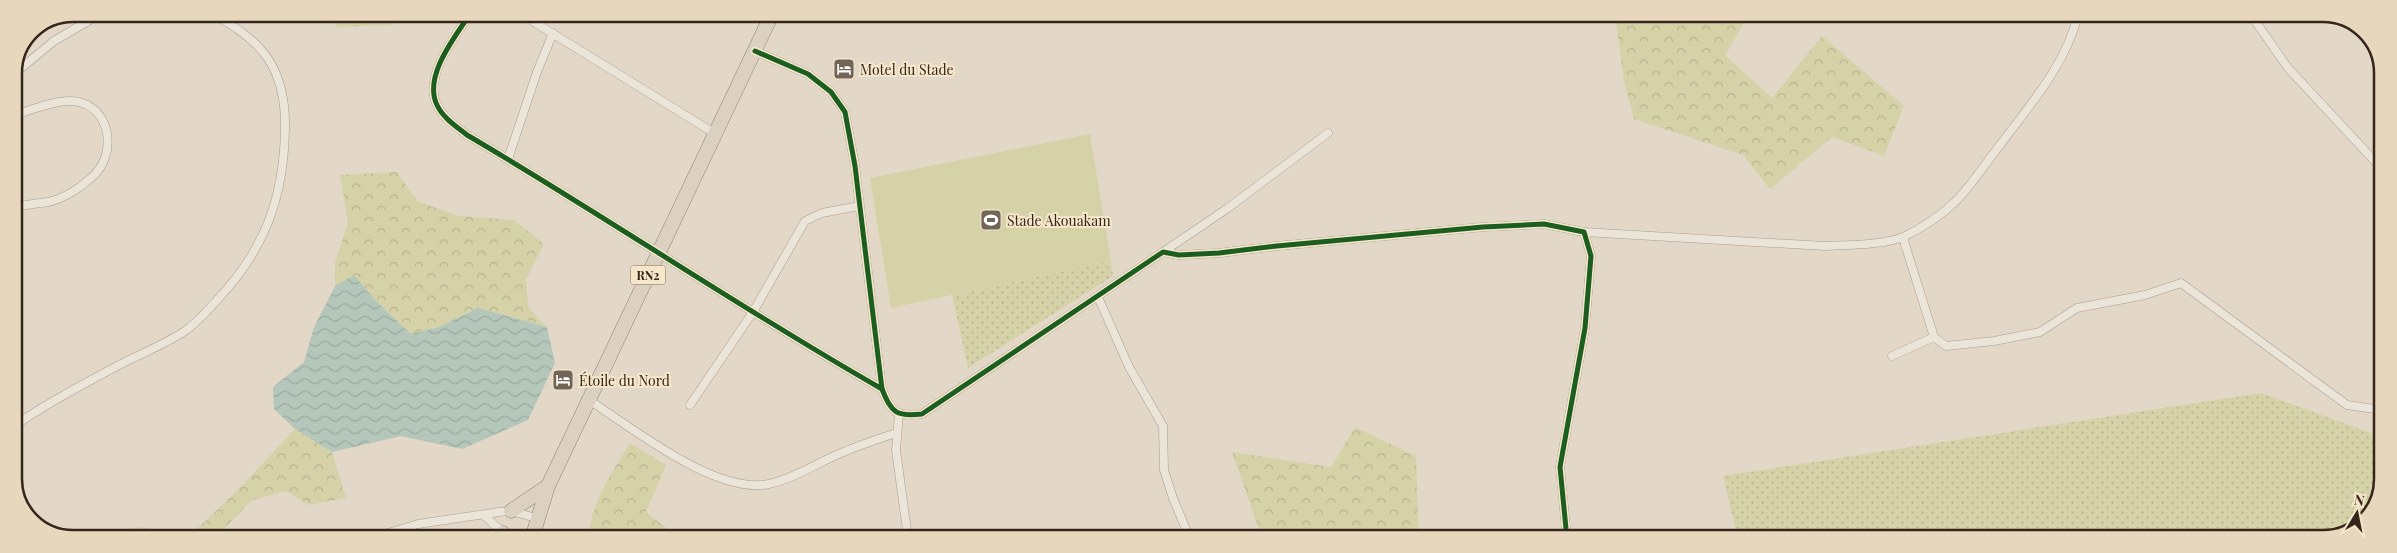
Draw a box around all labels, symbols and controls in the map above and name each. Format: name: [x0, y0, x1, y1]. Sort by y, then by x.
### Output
hotel icon: Motel du Stade: [832, 57, 856, 81]
place label: Motel du Stade: [860, 60, 954, 79]
sports icon: Stade Akouakam: [979, 208, 1003, 232]
place label: Stade Akouakam: [1007, 211, 1111, 230]
road number: RN2: [630, 266, 666, 284]
hotel icon: Étoile du Nord: [551, 368, 575, 392]
place label: Étoile du Nord: [579, 371, 670, 390]
north arrow: [2332, 488, 2382, 538]
text: N: [2353, 489, 2366, 510]

